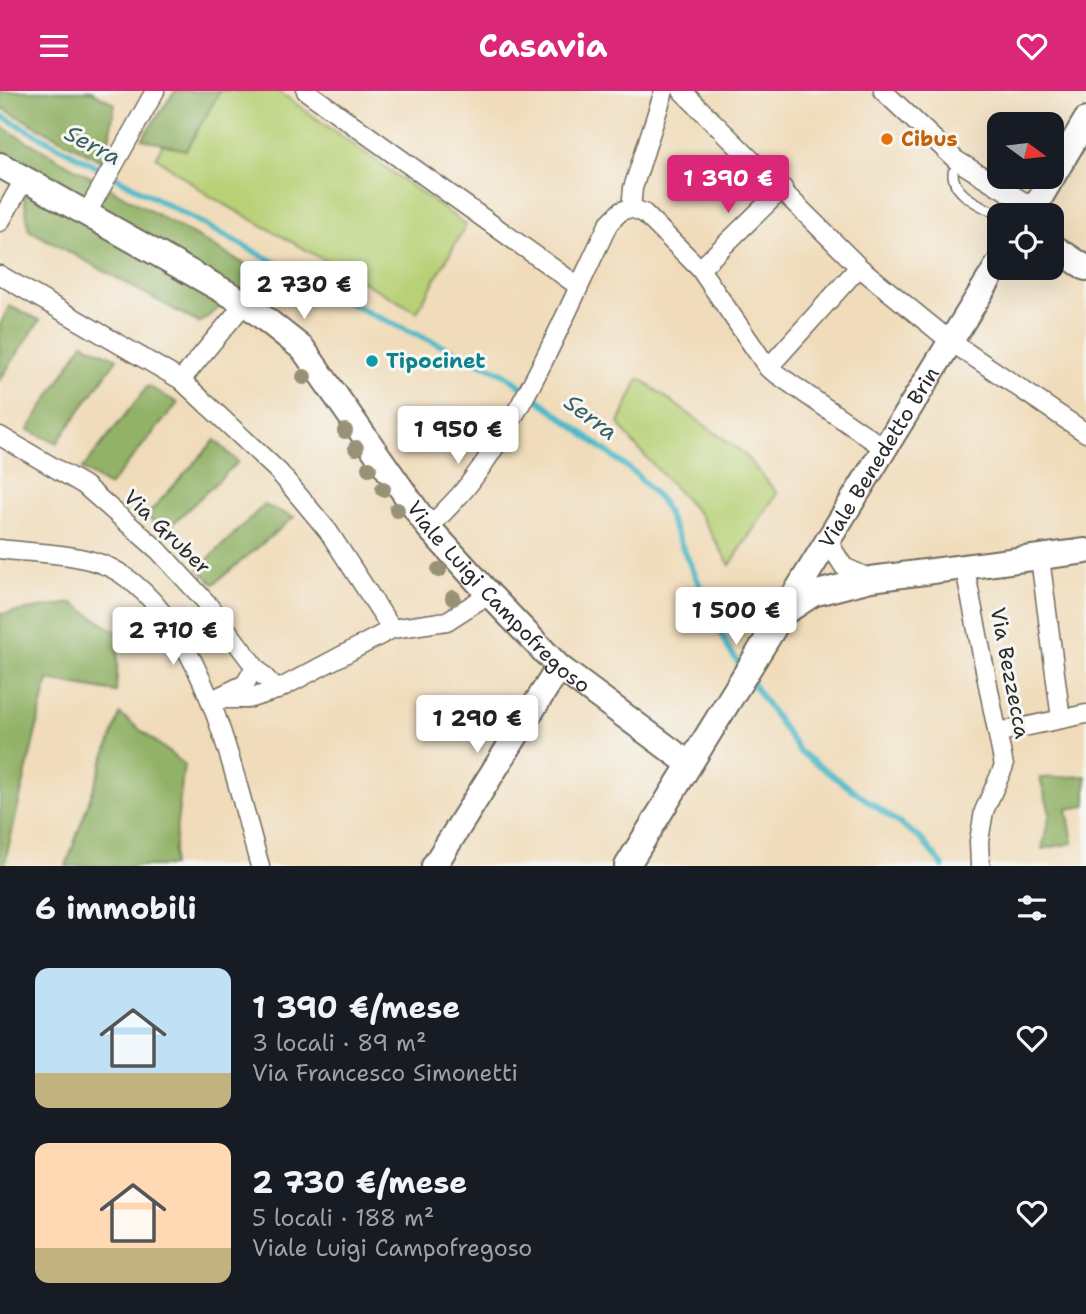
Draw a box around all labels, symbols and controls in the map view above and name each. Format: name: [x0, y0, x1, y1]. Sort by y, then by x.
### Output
text: Casavia: [478, 24, 608, 67]
icon: menu: [35, 27, 73, 65]
icon: heart: [1013, 27, 1051, 65]
north arrow: [987, 112, 1064, 189]
map controls: [987, 112, 1064, 280]
water label: Serra: [60, 118, 126, 172]
place label: Cibus: [901, 125, 958, 153]
marker: Cibus: [879, 131, 895, 147]
pin: 1 390 €: [663, 155, 793, 215]
text: 1 390 €: [683, 163, 773, 193]
button: locate: [987, 203, 1064, 280]
pin: 2 730 €: [239, 261, 369, 321]
text: 2 730 €: [256, 269, 352, 299]
place label: Tipocinet: [386, 347, 486, 375]
marker: Tipocinet: [364, 353, 380, 369]
street label: Viale Benedetto Brin: [812, 361, 946, 554]
water label: Serra: [558, 387, 624, 447]
pin: 1 950 €: [393, 407, 523, 466]
text: 1 950 €: [414, 414, 502, 444]
street label: Via Gruber: [117, 483, 217, 581]
street label: Viale Luigi Campofregoso: [400, 495, 596, 699]
pin: 1 500 €: [671, 587, 801, 647]
text: 1 500 €: [692, 595, 780, 625]
street label: Via Bezzecca: [984, 605, 1036, 741]
pin: 2 710 €: [108, 607, 238, 667]
text: 2 710 €: [128, 615, 218, 645]
pin: 1 290 €: [412, 695, 542, 755]
text: 1 290 €: [432, 703, 522, 733]
text: 6 immobili: [35, 888, 197, 929]
icon: filters: [1013, 889, 1051, 927]
text: 1 390 €/mese: [252, 987, 460, 1028]
icon: home: [91, 996, 175, 1080]
icon: heart: [1013, 1019, 1051, 1057]
text: 3 locali · 89 m²: [252, 1028, 427, 1058]
text: Via Francesco Simonetti: [252, 1058, 518, 1088]
text: 2 730 €/mese: [252, 1162, 467, 1203]
icon: home: [91, 1171, 175, 1255]
icon: heart: [1013, 1194, 1051, 1232]
text: 5 locali · 188 m²: [252, 1203, 434, 1233]
text: Viale Luigi Campofregoso: [252, 1233, 532, 1263]

